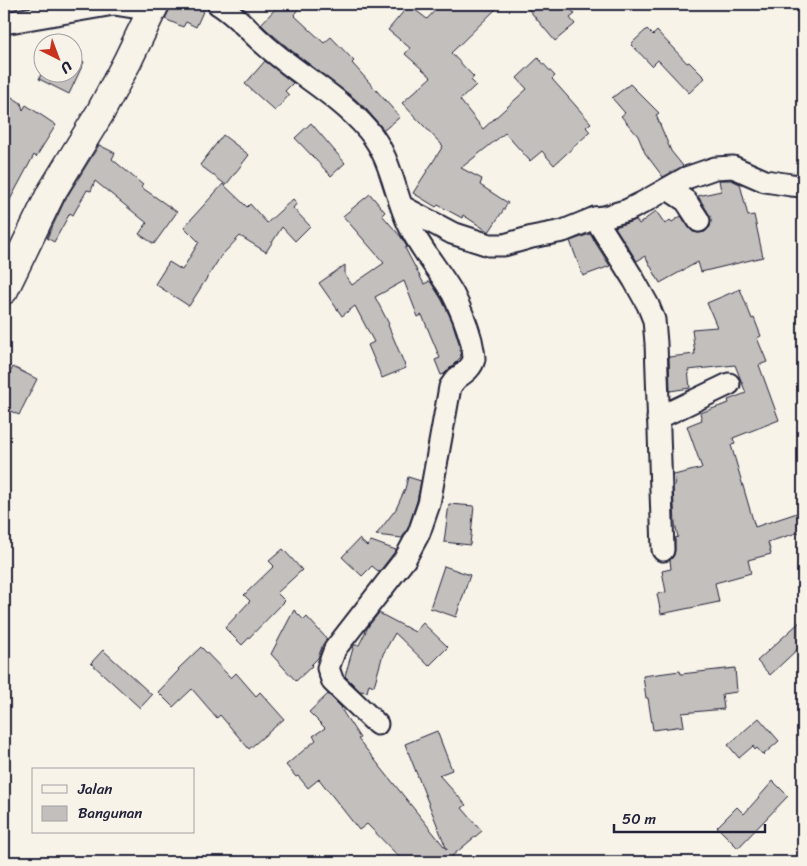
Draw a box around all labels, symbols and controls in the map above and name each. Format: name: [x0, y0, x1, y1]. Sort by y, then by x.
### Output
north arrow: [32, 32, 82, 82]
text: U: [54, 55, 78, 80]
legend: [32, 768, 195, 834]
text: Jalan: [77, 776, 112, 802]
text: Bangunan: [78, 800, 142, 826]
scale bar: [614, 801, 766, 833]
text: 50 m: [622, 806, 657, 832]

